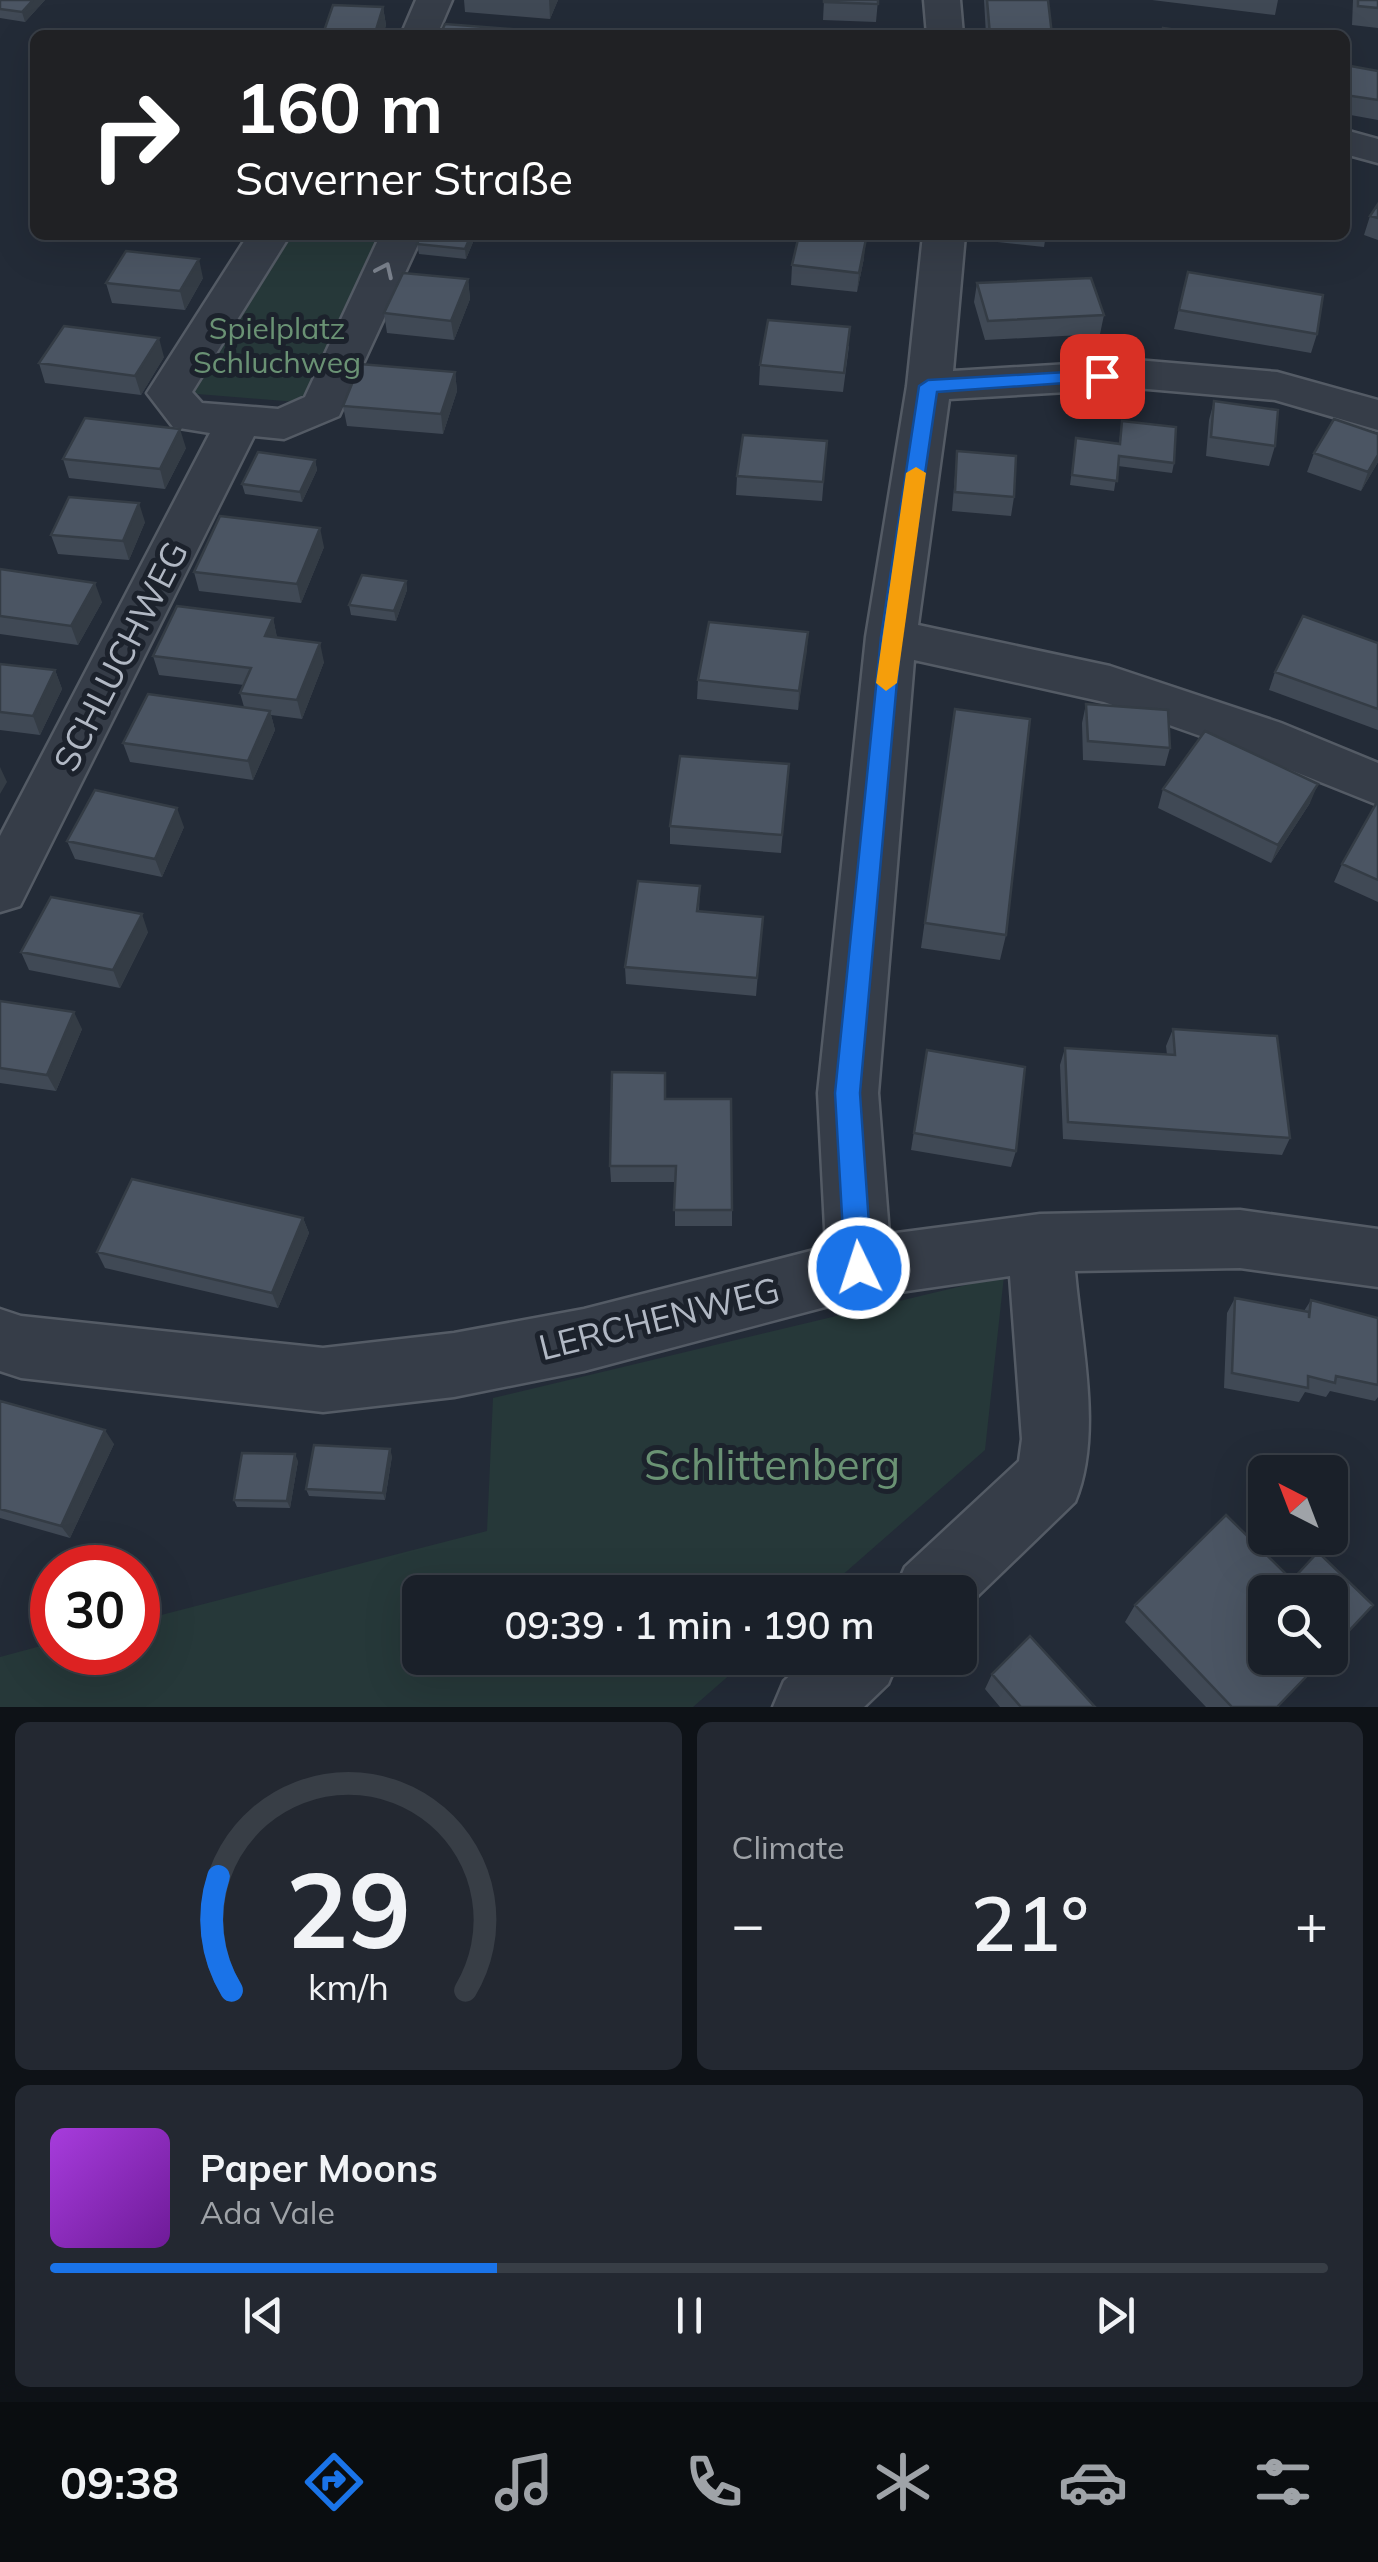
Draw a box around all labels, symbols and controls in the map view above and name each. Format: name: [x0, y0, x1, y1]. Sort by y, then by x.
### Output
text: 160 m: [235, 63, 443, 151]
icon: right: [70, 70, 200, 200]
text: Saverner Straße: [235, 150, 573, 206]
one-way arrow: [373, 262, 393, 280]
park label: Spielplatz Schluchweg: [193, 309, 361, 381]
pin: [1060, 334, 1145, 419]
icon: arrive: [1075, 349, 1130, 404]
street label: SCHLUCHWEG: [43, 534, 197, 778]
position arrow: [807, 1216, 911, 1320]
street label: LERCHENWEG: [534, 1267, 784, 1369]
park label: Schlittenberg: [644, 1438, 900, 1491]
north arrow: [1248, 1455, 1348, 1555]
map controls: [1248, 1455, 1348, 1675]
speed limit sign: 30: [30, 1545, 160, 1675]
button: search: [1248, 1575, 1348, 1675]
text: 09:39 · 1 min · 190 m: [504, 1601, 875, 1649]
text: Climate: [732, 1827, 844, 1867]
text: 29: [286, 1843, 411, 1974]
text: 21°: [971, 1876, 1089, 1970]
text: −: [732, 1889, 765, 1958]
text: +: [1295, 1889, 1328, 1958]
text: km/h: [308, 1964, 389, 2009]
text: Paper Moons: [200, 2144, 438, 2192]
text: Ada Vale: [200, 2192, 335, 2232]
icon: previous: [236, 2288, 291, 2343]
icon: pause: [662, 2288, 717, 2343]
icon: next: [1088, 2288, 1143, 2343]
icon: directions: [299, 2447, 369, 2517]
icon: music: [489, 2447, 559, 2517]
icon: phone: [679, 2447, 749, 2517]
icon: climate: [868, 2447, 938, 2517]
icon: car: [1058, 2447, 1128, 2517]
icon: filters: [1248, 2447, 1318, 2517]
text: 09:38: [60, 2454, 179, 2510]

